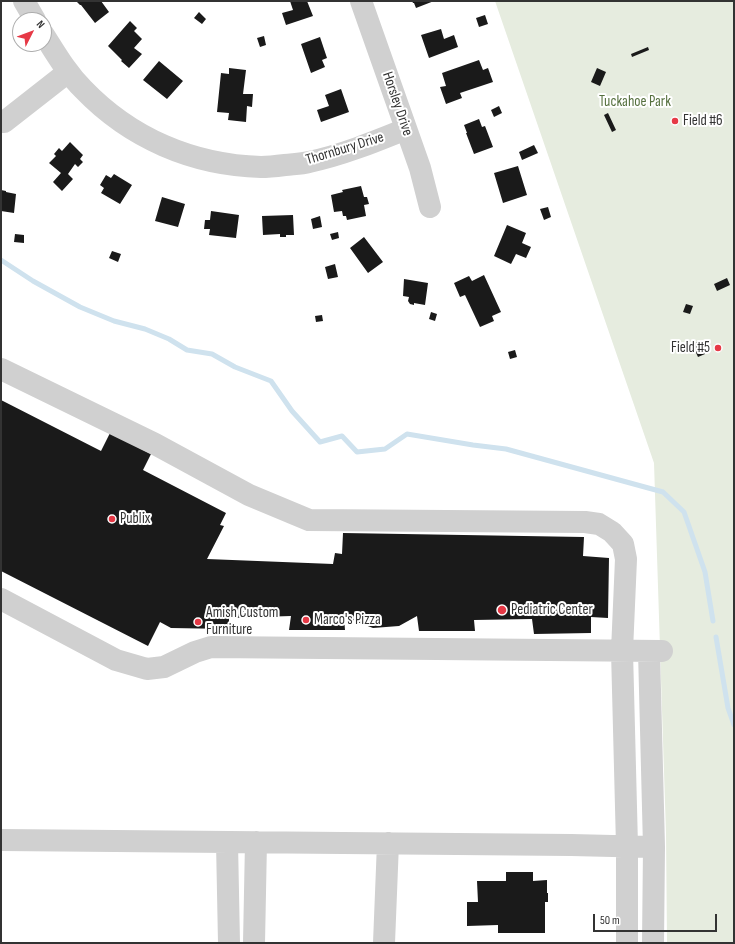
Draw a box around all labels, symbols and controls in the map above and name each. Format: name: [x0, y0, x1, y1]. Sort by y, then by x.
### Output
north arrow: [12, 12, 52, 52]
text: N: [34, 18, 47, 31]
street label: Horsley Drive: [378, 70, 416, 138]
park label: Tuckahoe Park: [599, 93, 671, 111]
place label: Field #6: [683, 112, 723, 130]
marker: Field #6: [670, 116, 680, 126]
street label: Thornbury Drive: [304, 129, 386, 169]
place label: Field #5: [671, 339, 710, 357]
marker: Field #5: [713, 343, 723, 353]
place label: Publix: [120, 510, 150, 528]
marker: Publix: [107, 514, 117, 524]
place label: Pediatric Center: [511, 601, 593, 619]
place label: Amish Custom Furniture: [206, 604, 278, 639]
marker: Pediatric Center: [496, 604, 508, 616]
place label: Marco's Pizza: [314, 611, 381, 629]
marker: Marco's Pizza: [301, 615, 311, 625]
marker: Amish Custom Furniture: [193, 617, 203, 627]
scale bar: [595, 906, 719, 932]
text: 50 m: [600, 913, 620, 928]

